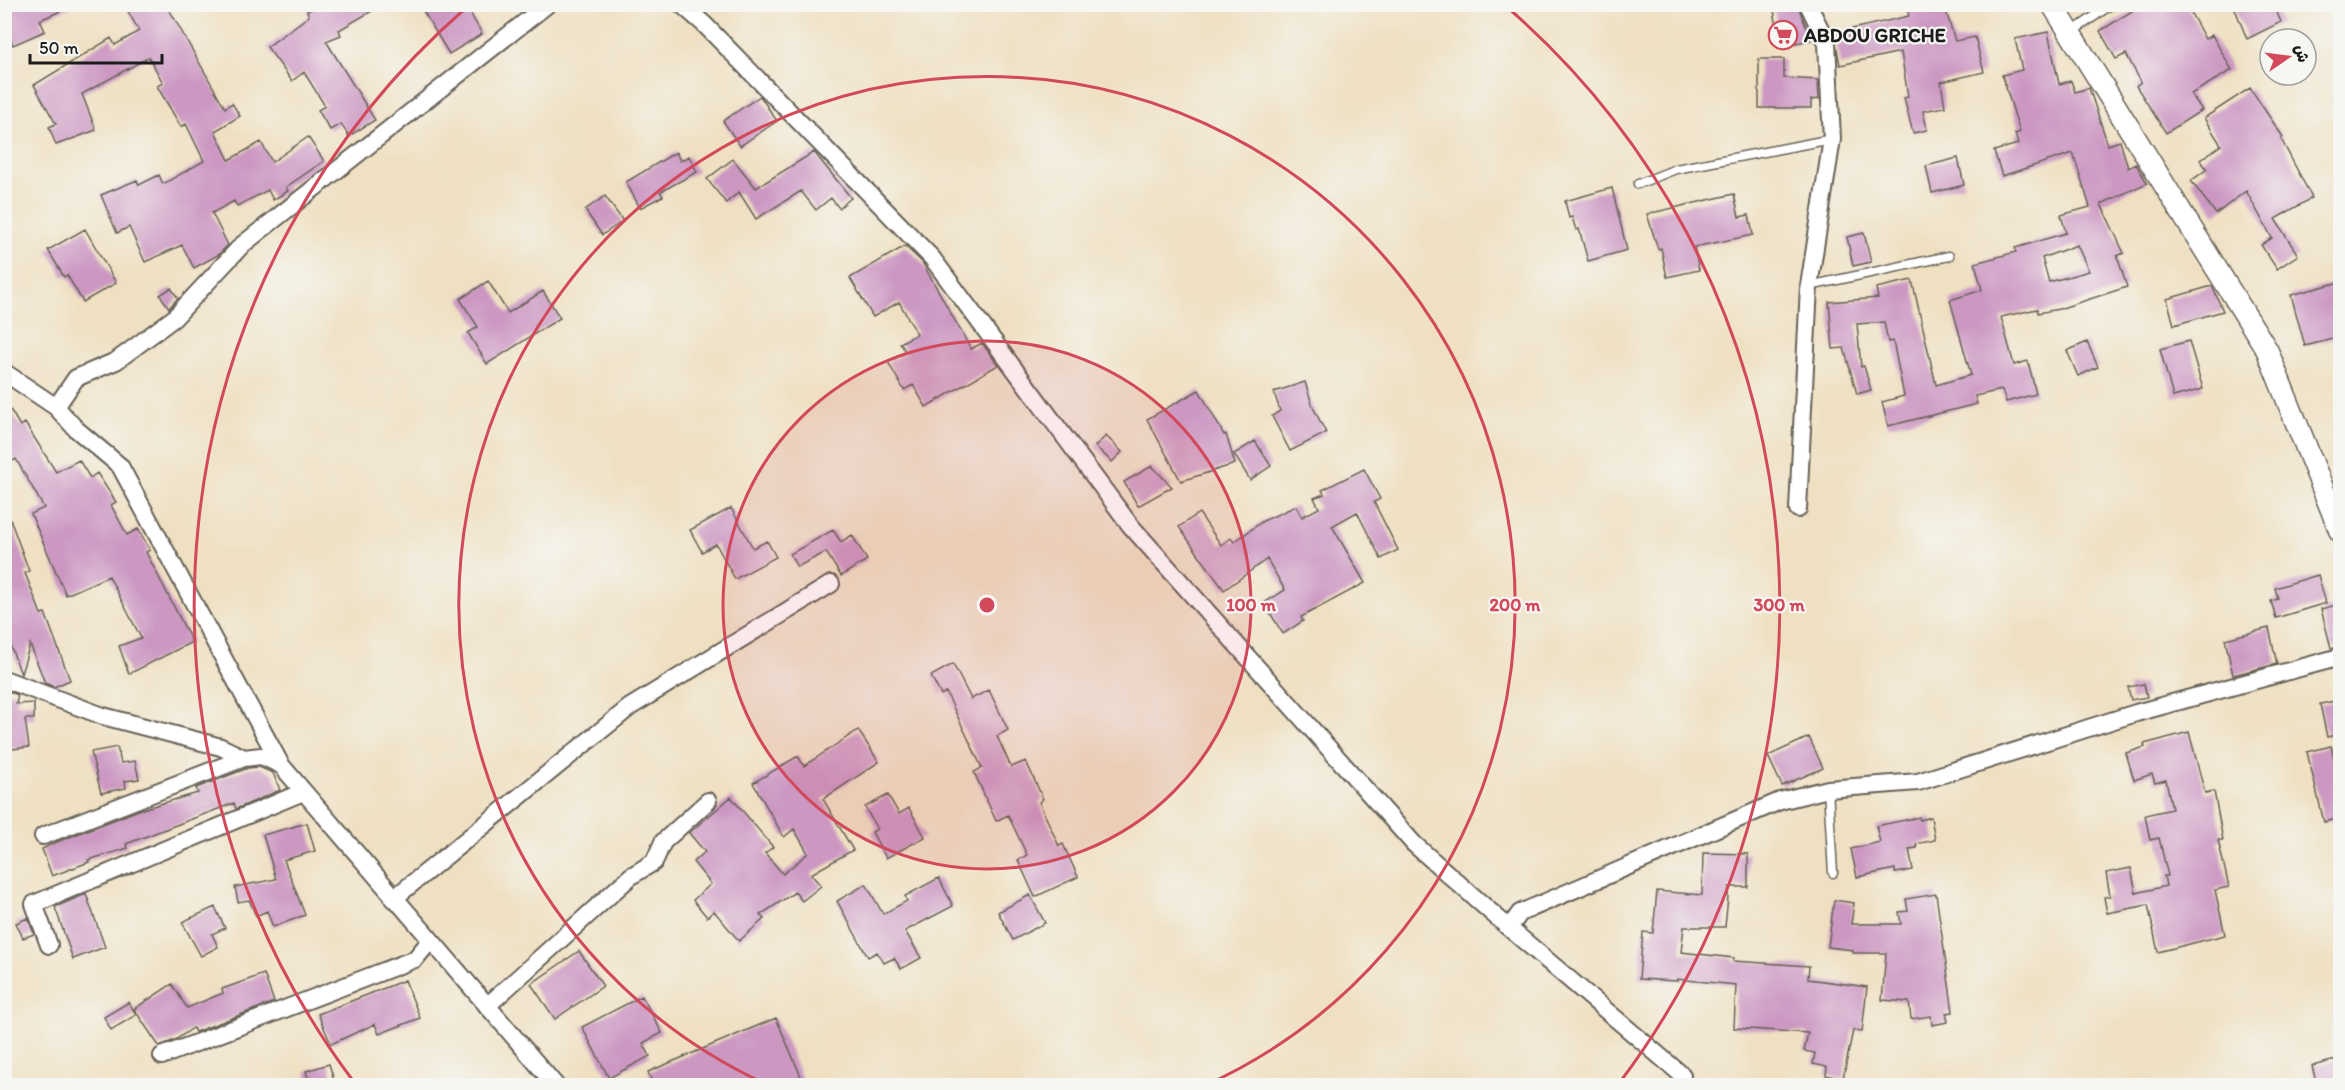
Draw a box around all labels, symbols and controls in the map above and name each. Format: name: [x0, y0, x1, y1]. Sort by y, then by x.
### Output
supermarket icon: ABDOU GRICHE: [1767, 19, 1799, 51]
place label: ABDOU GRICHE: [1803, 23, 1946, 47]
scale bar: [30, 27, 162, 65]
north arrow: [2258, 27, 2318, 87]
text: 50 m: [39, 37, 79, 59]
text: ش: [2291, 43, 2313, 64]
text: 100 m: [1226, 594, 1277, 616]
text: 200 m: [1490, 594, 1541, 616]
text: 300 m: [1753, 594, 1805, 616]
centre of rings: [977, 595, 997, 615]

